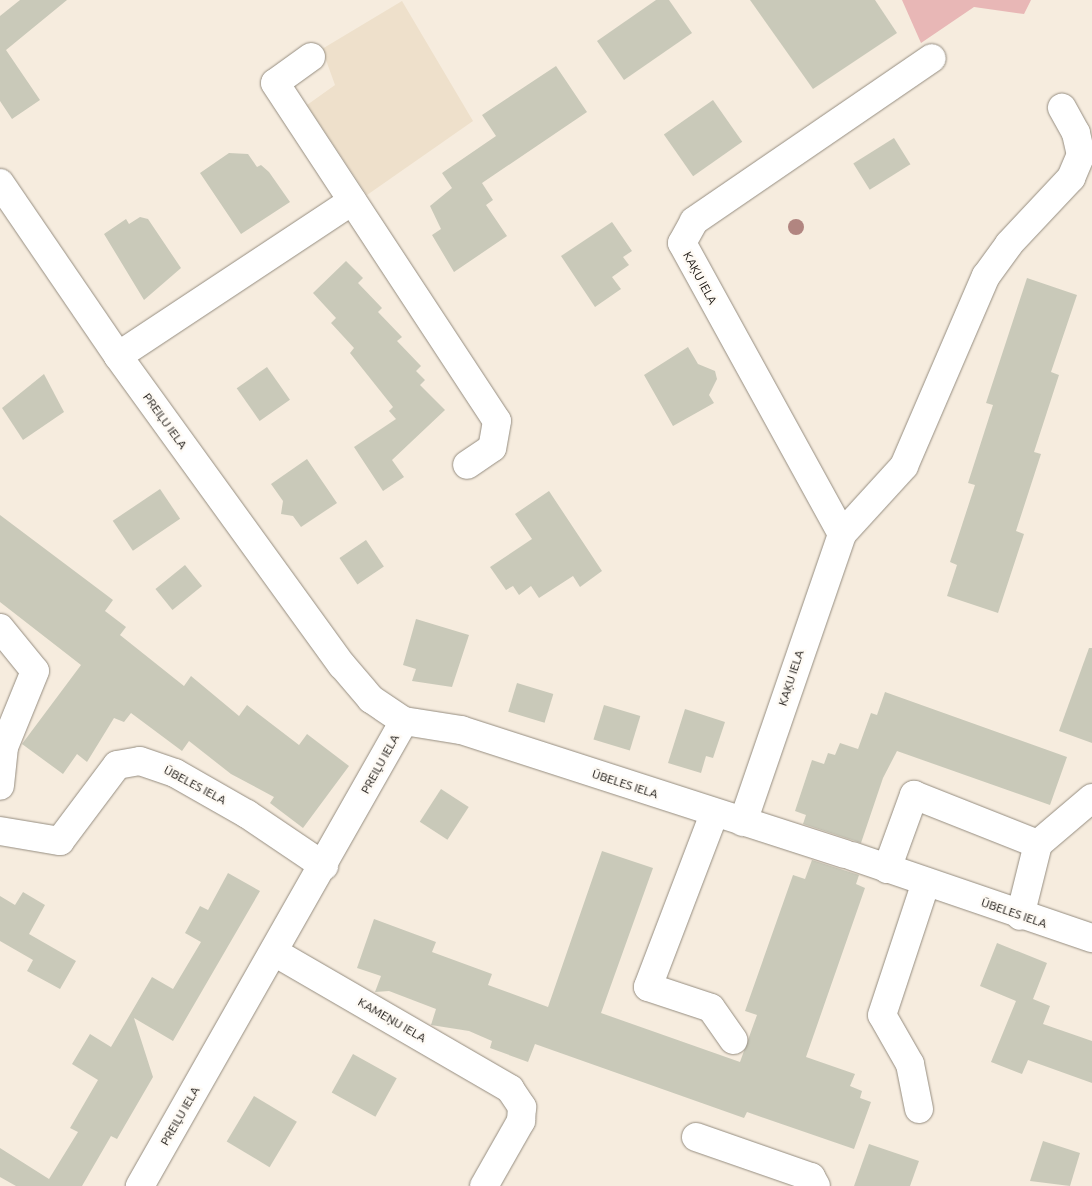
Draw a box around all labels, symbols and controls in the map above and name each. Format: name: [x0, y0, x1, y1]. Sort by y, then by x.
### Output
street label: KAĶU IELA: [680, 249, 720, 307]
street label: PREIĻU IELA: [140, 390, 190, 452]
street label: KAĶU IELA: [775, 648, 807, 708]
street label: PREIĻU IELA: [358, 732, 402, 796]
street label: ŪBELES IELA: [161, 763, 229, 807]
street label: ŪBELES IELA: [590, 767, 660, 801]
street label: ŪBELES IELA: [979, 895, 1049, 931]
street label: KAMEŅU IELA: [355, 995, 429, 1045]
street label: PREIĻU IELA: [157, 1084, 203, 1148]

